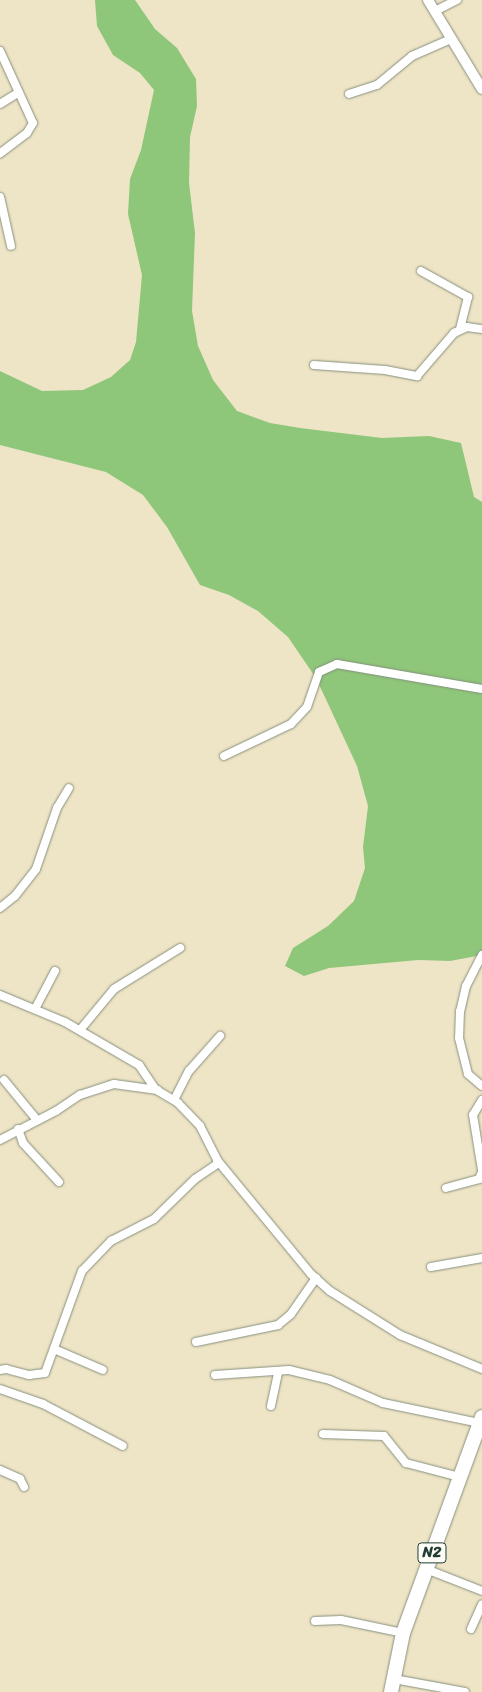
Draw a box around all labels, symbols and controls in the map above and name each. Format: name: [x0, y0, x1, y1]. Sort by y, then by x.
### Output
road number: N2: [417, 1540, 447, 1566]

